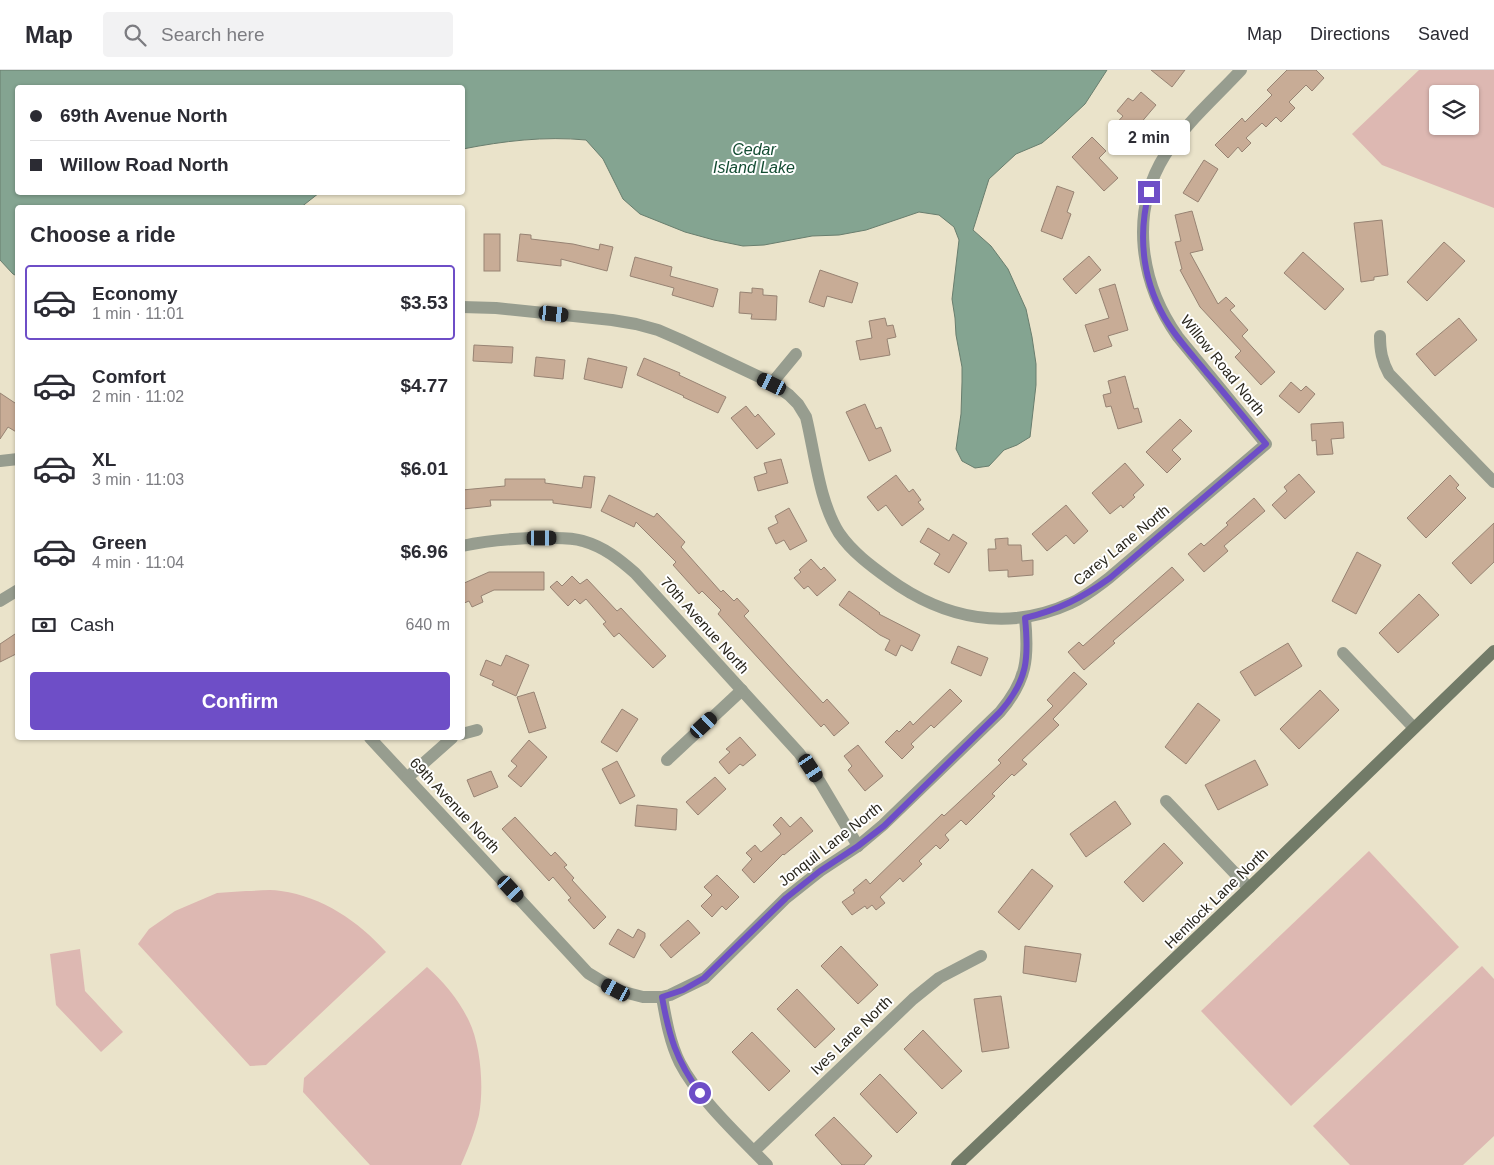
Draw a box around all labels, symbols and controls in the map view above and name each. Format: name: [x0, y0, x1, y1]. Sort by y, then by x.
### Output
search box: [103, 12, 453, 57]
text: Map: [25, 21, 73, 48]
icon: search: [121, 21, 149, 49]
text: Search here: [161, 24, 265, 45]
text: Map: [1247, 24, 1282, 44]
text: Directions: [1310, 24, 1390, 44]
text: Saved: [1418, 24, 1469, 44]
map controls: [1429, 85, 1479, 135]
button: layers: [1429, 85, 1479, 135]
text: 69th Avenue North: [60, 105, 228, 126]
callout: 2 min: [1108, 119, 1190, 154]
text: 2 min: [1128, 129, 1170, 146]
water label: Cedar Island Lake: [713, 141, 795, 176]
text: Willow Road North: [60, 154, 229, 175]
route end: [1138, 181, 1160, 203]
text: Choose a ride: [30, 222, 175, 247]
icon: car: [32, 280, 77, 325]
text: Economy: [92, 283, 178, 304]
text: $3.53: [400, 292, 448, 313]
text: 1 min · 11:01: [92, 305, 184, 322]
car: [538, 305, 569, 323]
street label: Willow Road North: [1177, 311, 1269, 419]
icon: car: [32, 363, 77, 408]
text: Comfort: [92, 366, 166, 387]
car: [755, 371, 788, 397]
text: $4.77: [400, 375, 448, 396]
text: 2 min · 11:02: [92, 388, 184, 405]
icon: car: [32, 446, 77, 491]
text: XL: [92, 449, 116, 470]
text: $6.01: [400, 458, 448, 479]
text: 3 min · 11:03: [92, 471, 184, 488]
street label: Carey Lane North: [1070, 501, 1172, 589]
icon: car: [32, 529, 77, 574]
car: [527, 531, 557, 546]
text: Green: [92, 532, 147, 553]
text: $6.96: [400, 541, 448, 562]
text: 4 min · 11:04: [92, 554, 184, 571]
street label: 70th Avenue North: [657, 573, 753, 677]
icon: cash: [30, 611, 58, 639]
text: Cash: [70, 614, 114, 635]
text: 640 m: [406, 616, 450, 633]
button: Confirm: [30, 672, 450, 730]
car: [687, 709, 720, 741]
car: [796, 751, 825, 785]
street label: 69th Avenue North: [407, 754, 503, 856]
street label: Jonquil Lane North: [775, 799, 885, 889]
street label: Hemlock Lane North: [1161, 844, 1271, 952]
car: [495, 873, 526, 905]
car: [599, 976, 632, 1004]
street label: Ives Lane North: [807, 992, 895, 1078]
route start: [689, 1082, 711, 1104]

